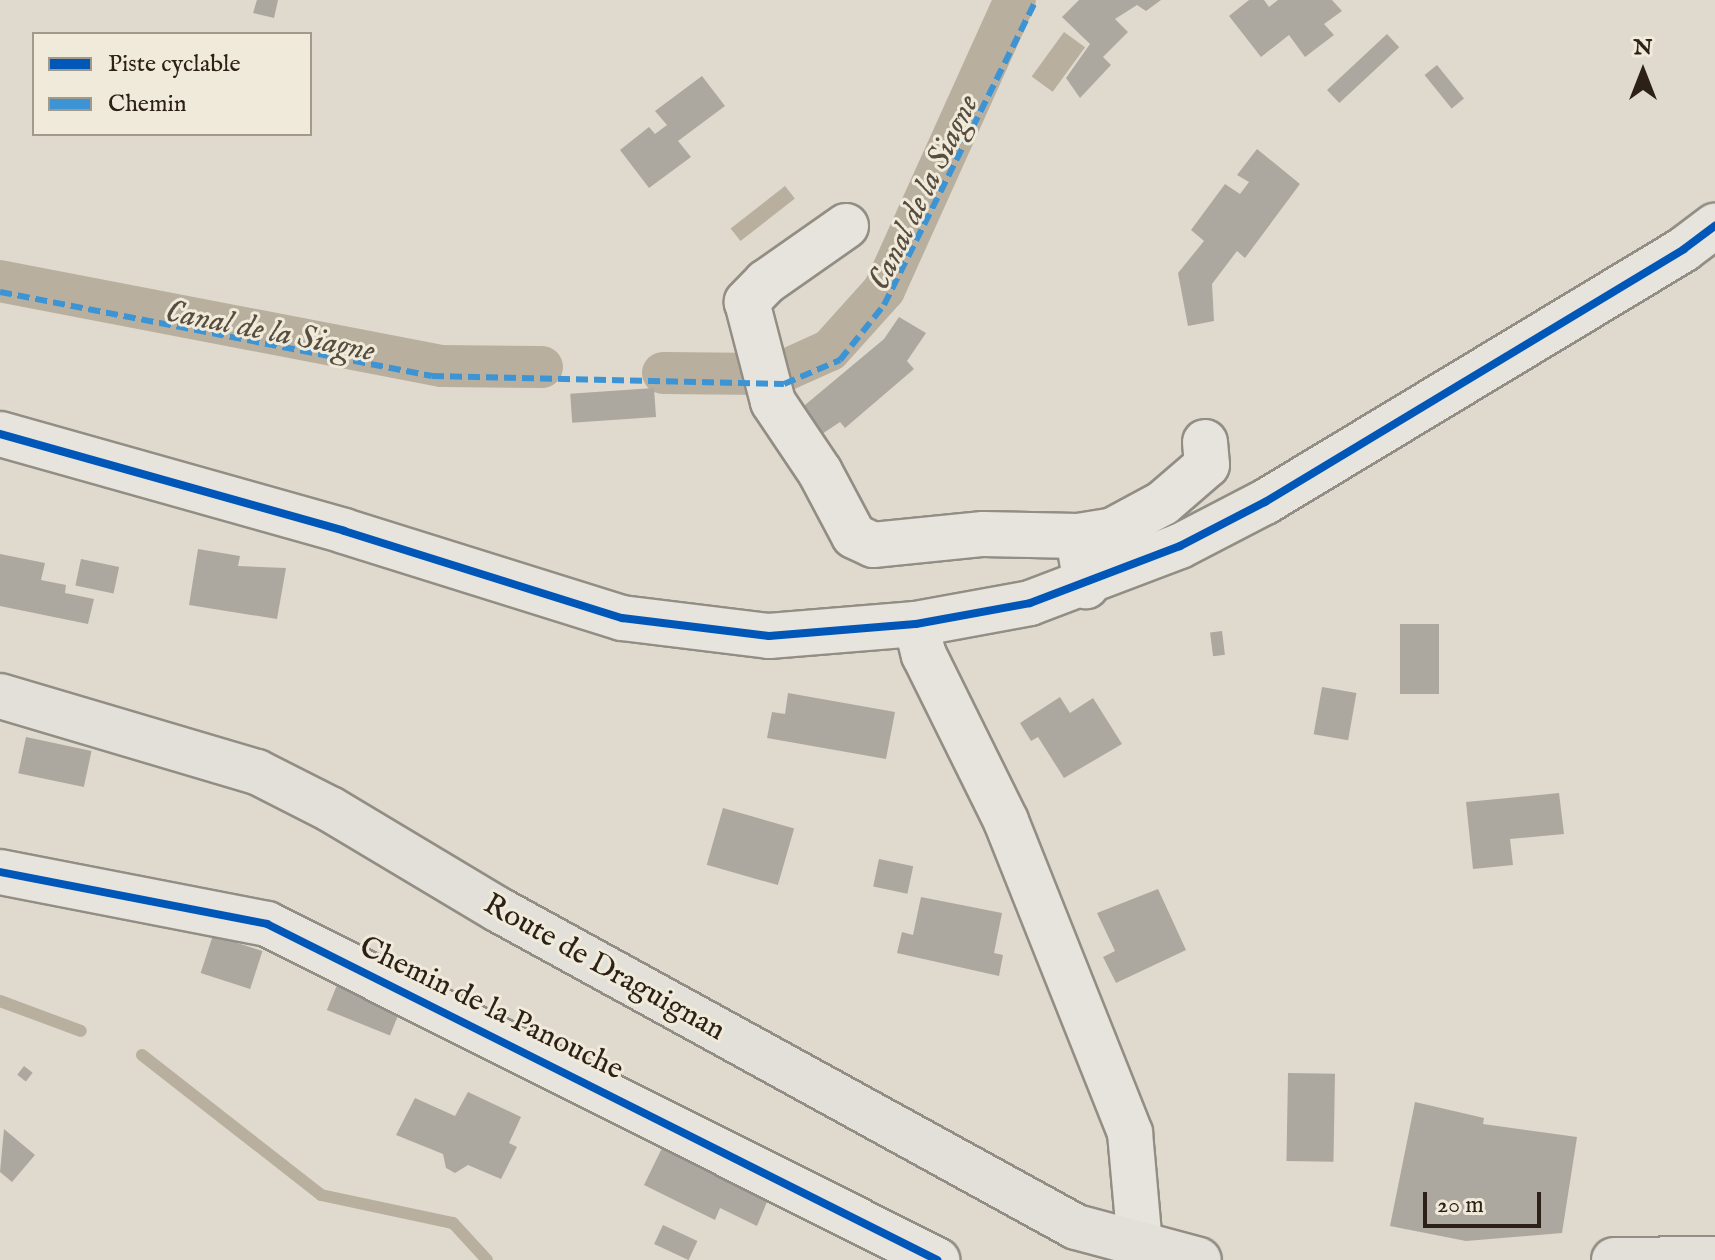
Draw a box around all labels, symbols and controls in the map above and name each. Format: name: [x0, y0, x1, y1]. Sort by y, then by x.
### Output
legend: [32, 32, 312, 136]
north arrow: [1603, 32, 1683, 112]
text: N: [1633, 34, 1653, 62]
text: Piste cyclable: [108, 49, 240, 80]
text: Chemin: [108, 89, 187, 120]
water label: Canal de la Siagne: [861, 89, 989, 297]
water label: Canal de la Siagne: [162, 294, 378, 372]
street label: Route de Draguignan: [477, 887, 731, 1049]
street label: Chemin de la Panouche: [353, 929, 629, 1089]
scale bar: [1427, 1176, 1545, 1226]
text: 20 m: [1437, 1190, 1484, 1221]

